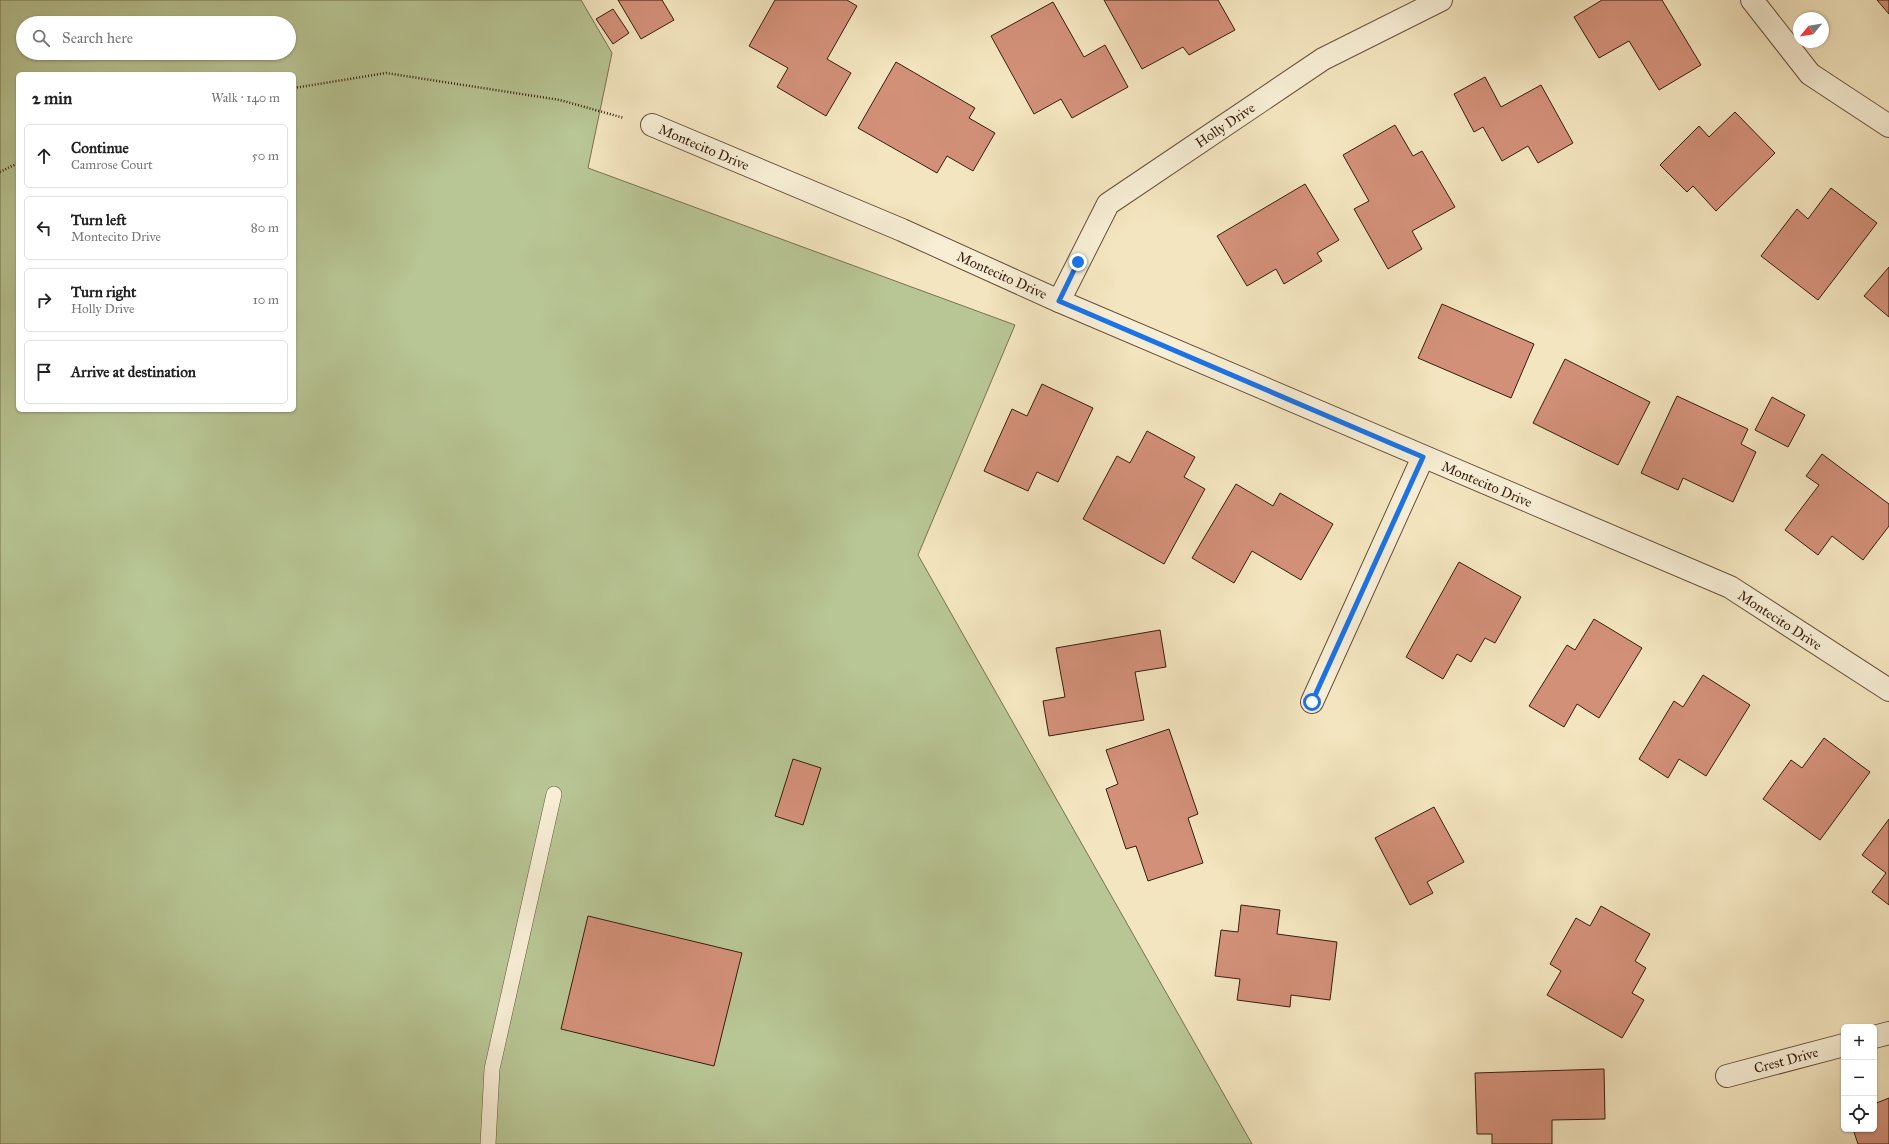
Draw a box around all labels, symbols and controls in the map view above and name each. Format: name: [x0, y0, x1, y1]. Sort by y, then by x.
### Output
north arrow: [1793, 12, 1829, 48]
search box: [16, 16, 296, 60]
icon: search: [30, 27, 52, 49]
text: Search here: [62, 29, 133, 47]
text: 2 min: [32, 88, 72, 109]
text: Walk · 140 m: [211, 90, 280, 106]
street label: Holly Drive: [1192, 99, 1258, 152]
street label: Montecito Drive: [656, 121, 752, 174]
text: Continue: [71, 139, 129, 157]
icon: ahead: [33, 145, 55, 167]
text: 50 m: [252, 148, 279, 164]
text: Camrose Court: [71, 157, 153, 173]
text: Turn left: [71, 211, 127, 229]
icon: left: [33, 217, 55, 239]
text: 80 m: [251, 220, 279, 236]
text: Montecito Drive: [71, 229, 161, 245]
street label: Montecito Drive: [954, 248, 1050, 303]
route end: [1069, 253, 1087, 271]
text: Turn right: [71, 283, 136, 301]
icon: right: [33, 289, 55, 311]
text: 10 m: [253, 292, 279, 308]
text: Holly Drive: [71, 301, 134, 317]
icon: arrive: [33, 361, 55, 383]
text: Arrive at destination: [71, 363, 196, 381]
street label: Montecito Drive: [1439, 458, 1535, 511]
street label: Montecito Drive: [1734, 587, 1825, 654]
route start: [1303, 693, 1321, 711]
map controls: [1841, 1024, 1877, 1132]
button: +: [1841, 1024, 1877, 1060]
street label: Crest Drive: [1752, 1044, 1820, 1077]
button: −: [1841, 1060, 1877, 1096]
button: locate: [1841, 1096, 1877, 1132]

